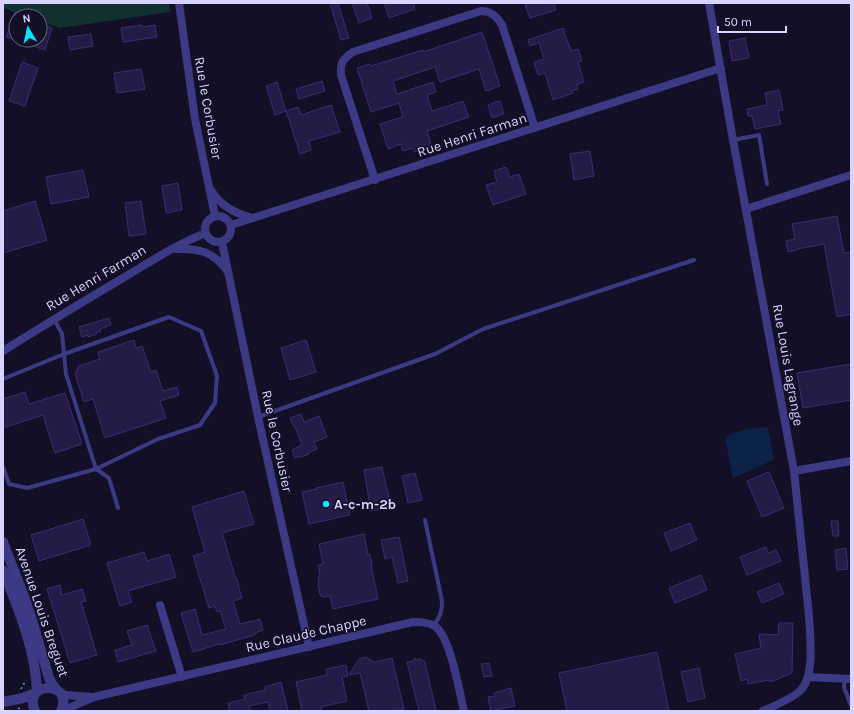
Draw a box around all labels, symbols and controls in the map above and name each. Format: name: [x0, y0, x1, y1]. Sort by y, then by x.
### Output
north arrow: [8, 8, 48, 48]
scale bar: [718, 8, 786, 34]
text: N: [22, 12, 31, 26]
text: 50 m: [724, 15, 752, 29]
street label: Rue le Corbusier: [191, 55, 226, 162]
street label: Rue Henri Farman: [415, 109, 529, 161]
street label: Rue Henri Farman: [43, 241, 149, 315]
street label: Rue Louis Lagrange: [769, 303, 807, 427]
street label: Rue le Corbusier: [258, 388, 296, 494]
place label: A-c-m-2b: [334, 496, 396, 513]
marker: A-c-m-2b: [321, 499, 331, 509]
street label: Avenue Louis Breguet: [12, 545, 72, 679]
street label: Rue Claude Chappe: [244, 612, 368, 656]

